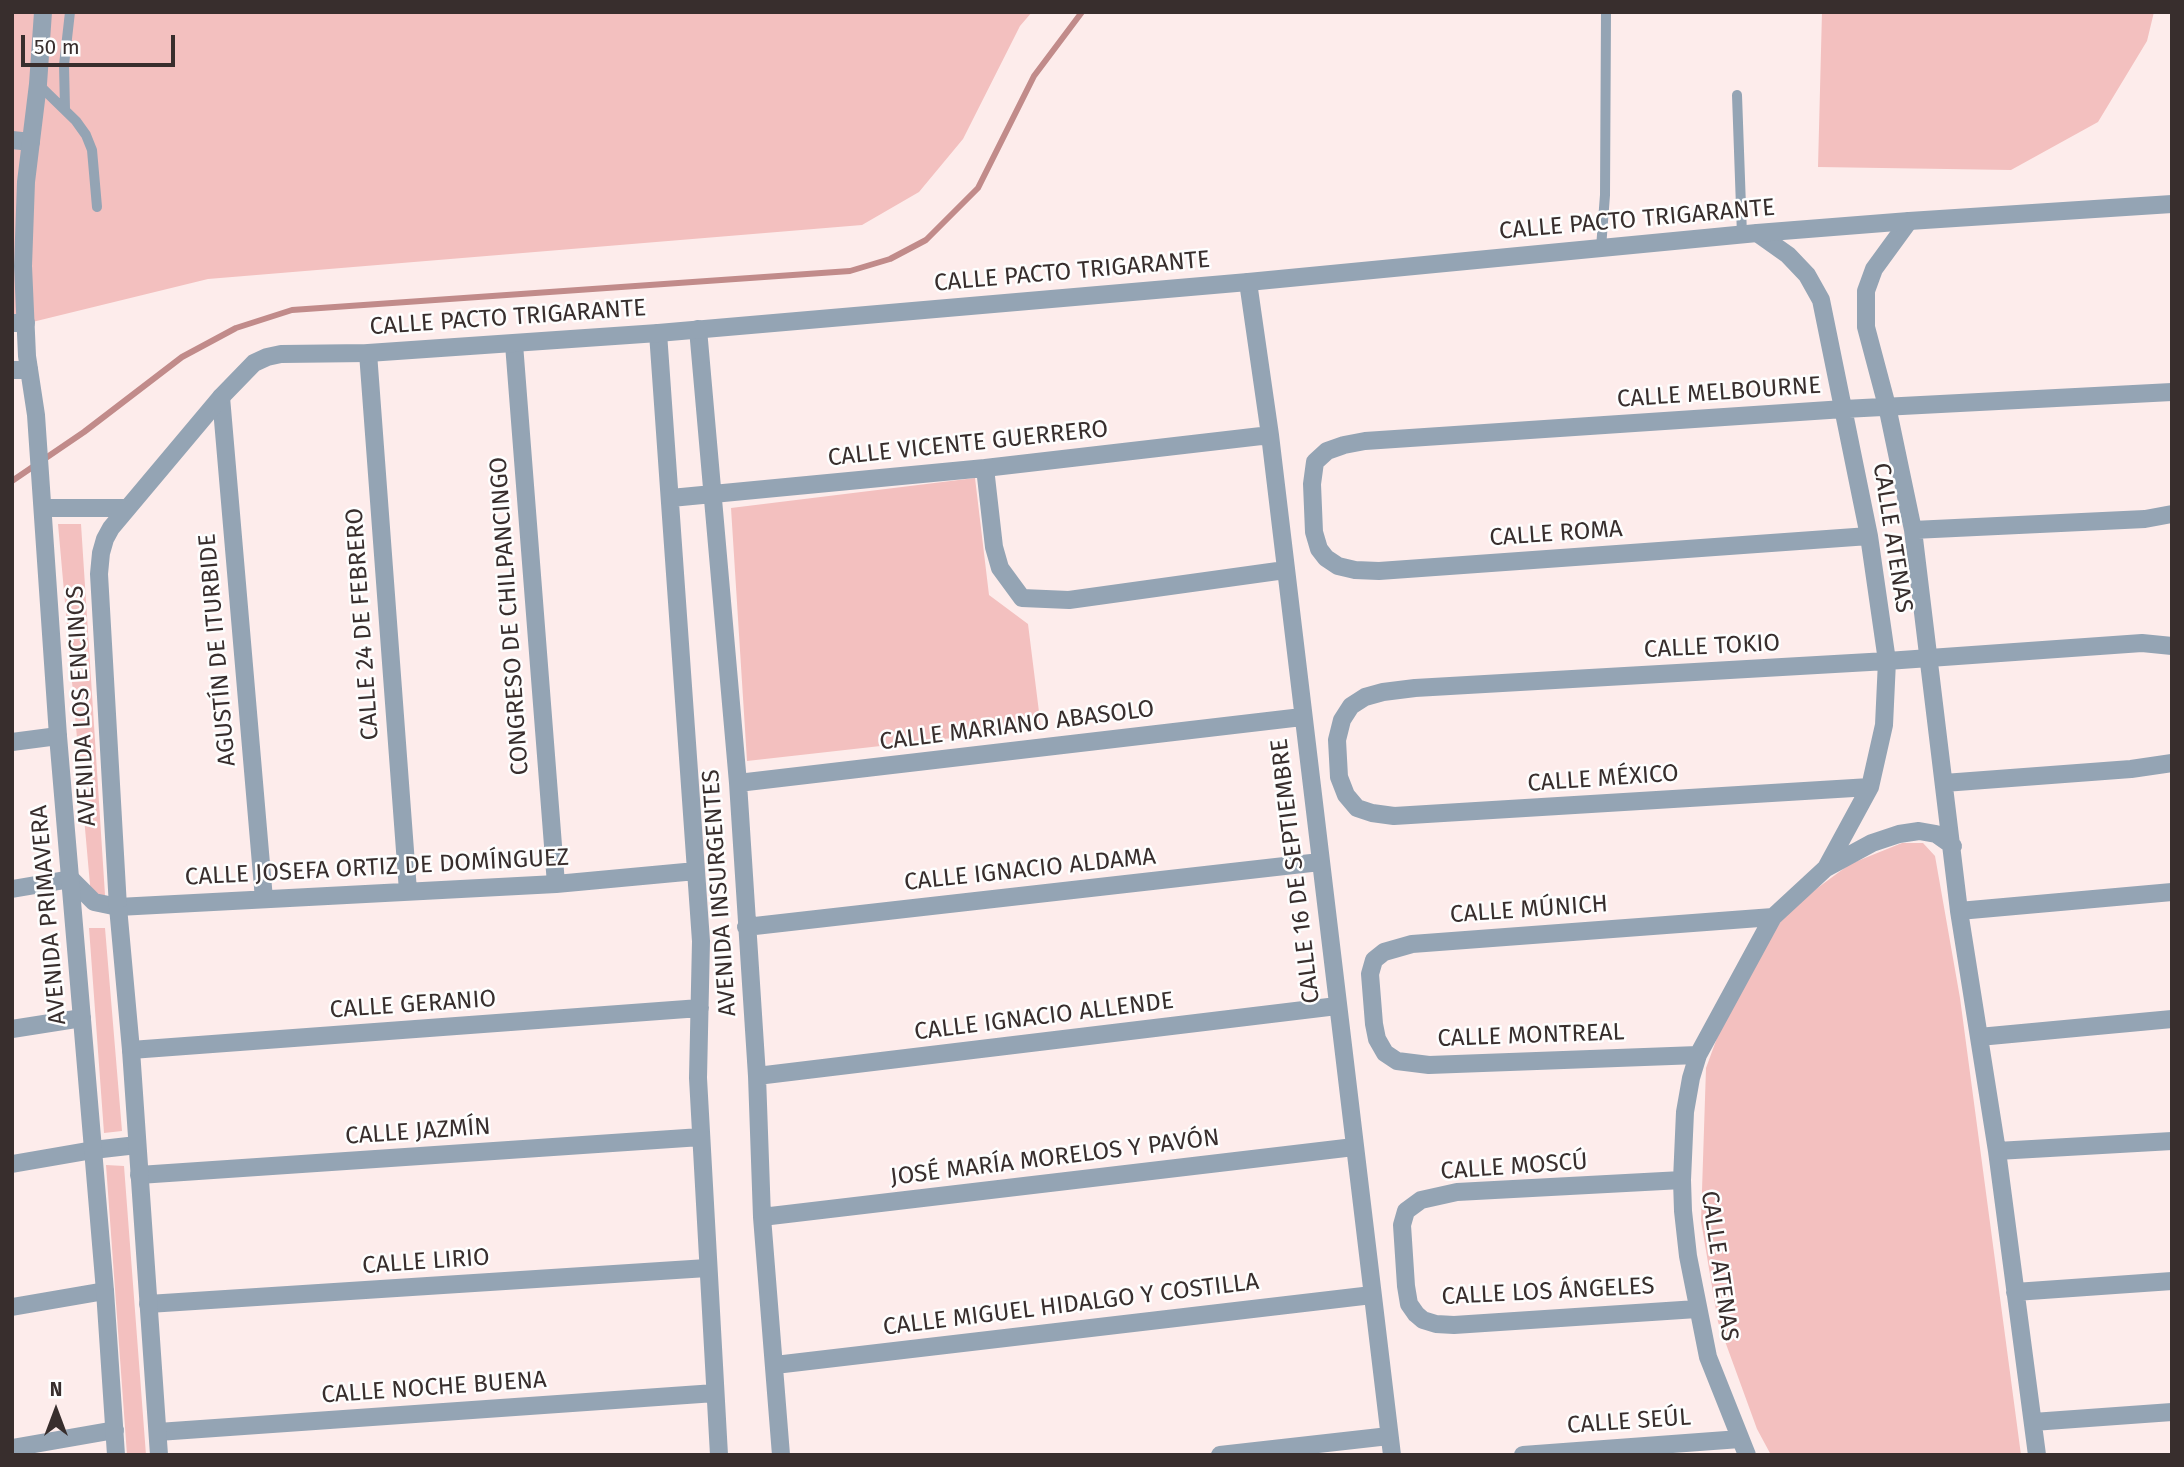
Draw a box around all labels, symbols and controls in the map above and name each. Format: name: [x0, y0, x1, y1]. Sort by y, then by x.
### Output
scale bar: [24, 21, 178, 65]
text: 50 m: [34, 34, 80, 60]
street label: CALLE PACTO TRIGARANTE: [1498, 194, 1776, 246]
street label: CALLE PACTO TRIGARANTE: [933, 246, 1211, 298]
street label: CALLE PACTO TRIGARANTE: [369, 294, 647, 342]
street label: CALLE MELBOURNE: [1616, 371, 1822, 415]
street label: CALLE VICENTE GUERRERO: [826, 415, 1110, 473]
street label: CONGRESO DE CHILPANCINGO: [485, 456, 535, 776]
street label: CALLE ATENAS: [1866, 461, 1918, 615]
street label: CALLE 24 DE FEBRERO: [341, 507, 385, 741]
street label: CALLE ROMA: [1488, 515, 1624, 553]
street label: AGUSTÍN DE ITURBIDE: [193, 532, 243, 768]
street label: AVENIDA LOS ENCINOS: [61, 585, 103, 827]
street label: CALLE TOKIO: [1643, 629, 1781, 665]
street label: CALLE MARIANO ABASOLO: [878, 695, 1156, 757]
street label: CALLE 16 DE SEPTIEMBRE: [1265, 737, 1327, 1005]
street label: CALLE MÉXICO: [1526, 759, 1680, 799]
street label: AVENIDA INSURGENTES: [697, 768, 743, 1018]
street label: AVENIDA PRIMAVERA: [25, 804, 73, 1026]
street label: CALLE IGNACIO ALDAMA: [903, 842, 1157, 898]
street label: CALLE JOSEFA ORTIZ DE DOMÍNGUEZ: [184, 844, 570, 892]
street label: CALLE MÚNICH: [1449, 890, 1609, 930]
street label: CALLE GERANIO: [329, 985, 497, 1025]
street label: CALLE IGNACIO ALLENDE: [913, 987, 1175, 1047]
street label: CALLE MONTREAL: [1437, 1018, 1625, 1054]
street label: CALLE JAZMÍN: [344, 1113, 492, 1151]
street label: JOSÉ MARÍA MORELOS Y PAVÓN: [889, 1124, 1221, 1192]
street label: CALLE MOSCÚ: [1439, 1147, 1589, 1187]
street label: CALLE ATENAS: [1694, 1189, 1744, 1343]
street label: CALLE LIRIO: [361, 1243, 491, 1281]
street label: CALLE MIGUEL HIDALGO Y COSTILLA: [881, 1268, 1261, 1342]
street label: CALLE LOS ÁNGELES: [1441, 1272, 1655, 1312]
street label: CALLE NOCHE BUENA: [320, 1366, 548, 1410]
north arrow: [21, 1376, 91, 1446]
text: N: [50, 1378, 62, 1401]
street label: CALLE SEÚL: [1566, 1403, 1692, 1441]

